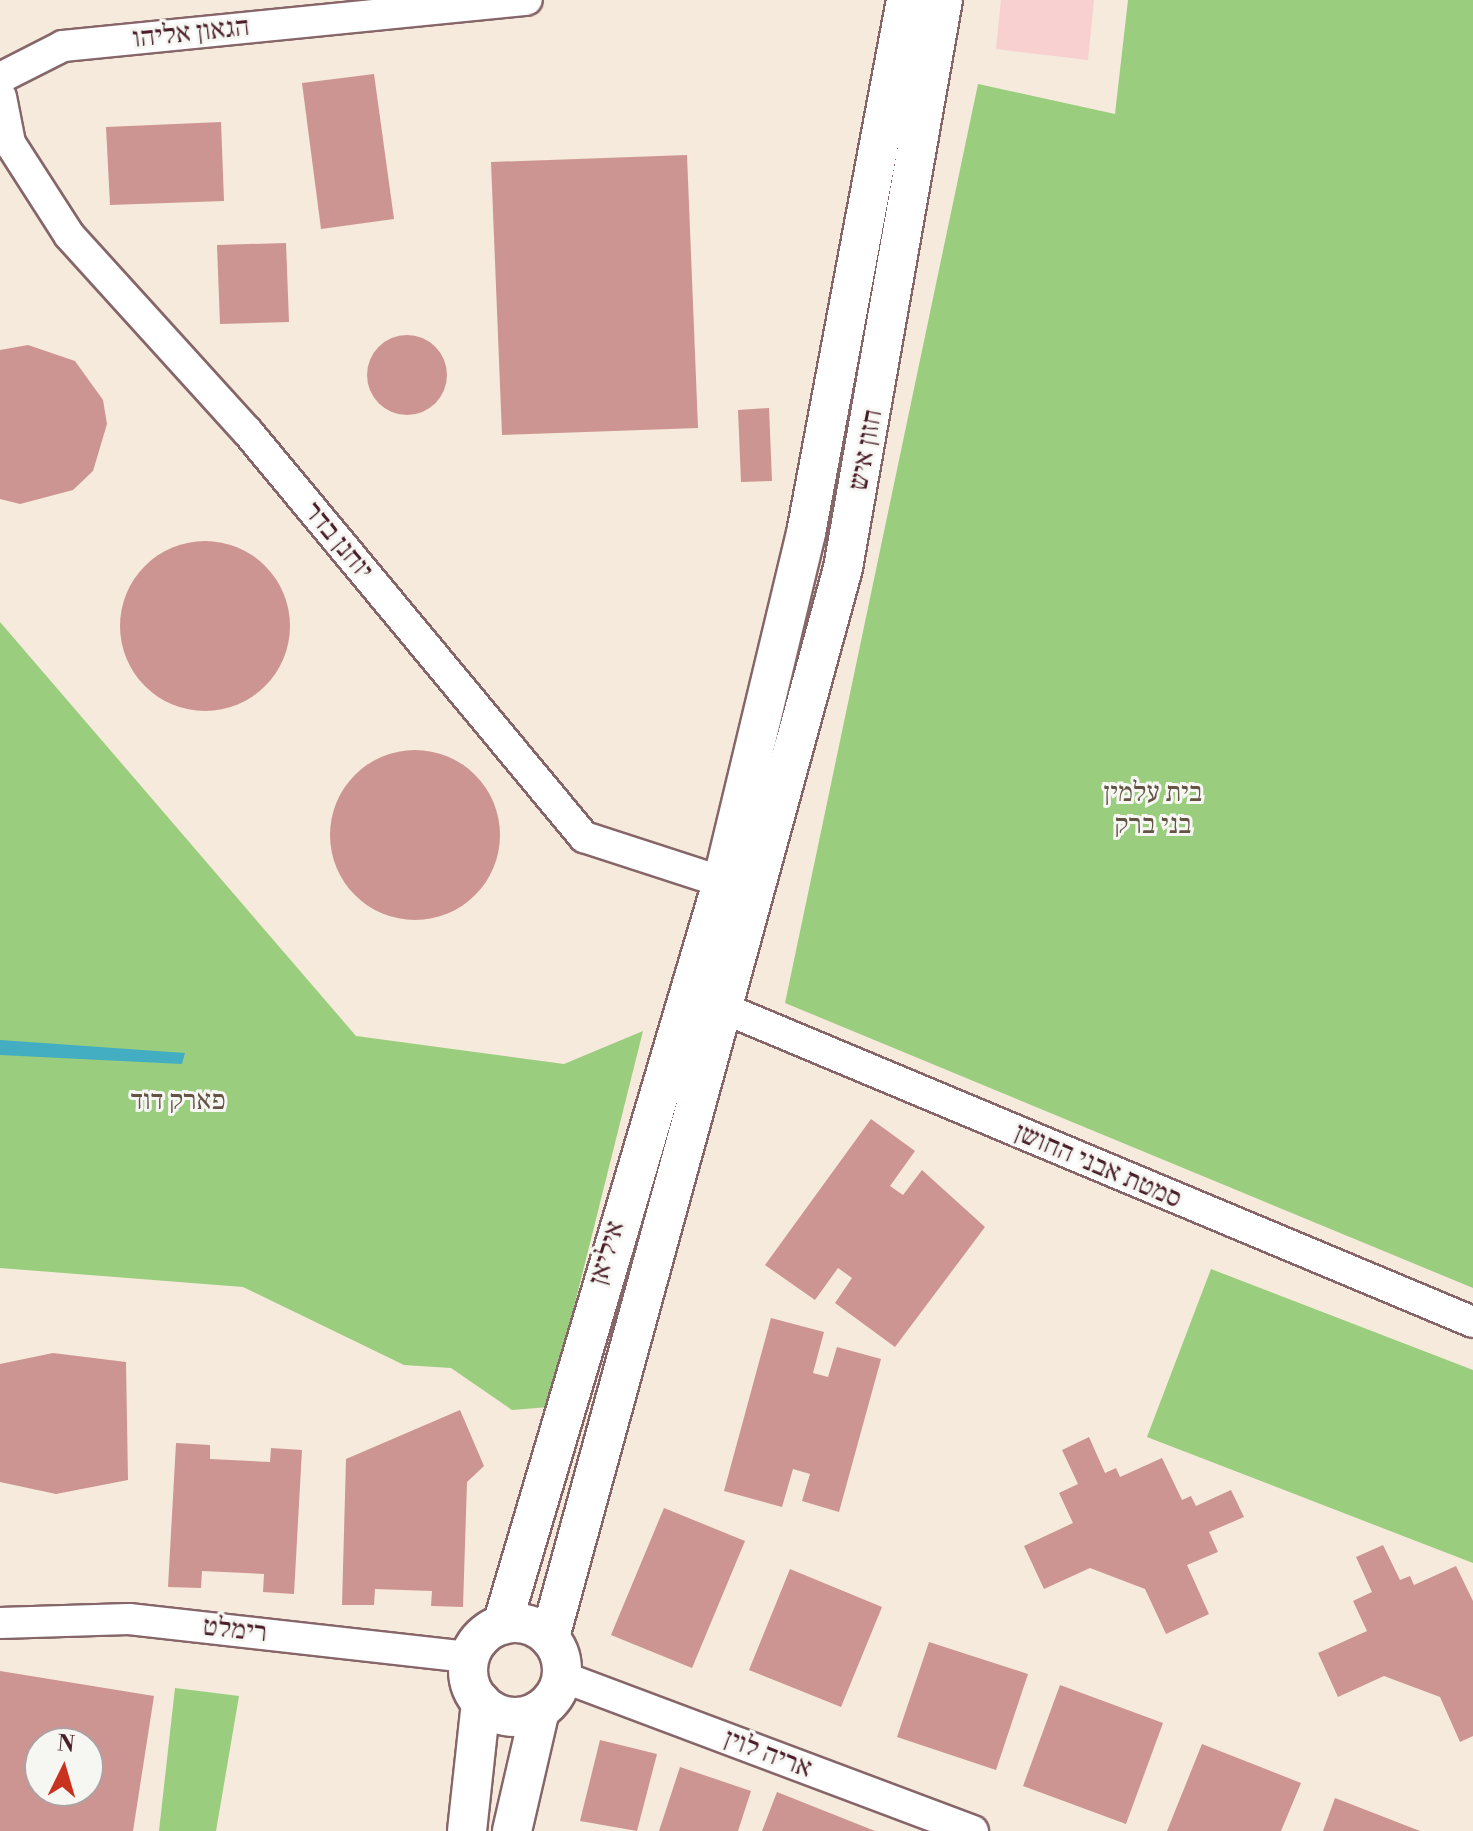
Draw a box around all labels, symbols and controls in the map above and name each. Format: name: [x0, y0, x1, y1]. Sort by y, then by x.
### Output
street label: הגאון אליהו: [131, 10, 251, 56]
street label: חזון איש: [842, 407, 890, 493]
street label: יוחנן בדר: [296, 495, 380, 587]
park label: בית עלמין בני ברק: [1104, 776, 1202, 842]
park label: פארק דוד: [130, 1084, 226, 1118]
street label: סמטת אבני החושן: [1009, 1116, 1187, 1216]
street label: איליאן: [581, 1217, 633, 1289]
street label: רימלט: [201, 1610, 269, 1650]
street label: אריה לוין: [719, 1722, 817, 1786]
north arrow: [24, 1727, 104, 1807]
text: N: [56, 1730, 76, 1759]

